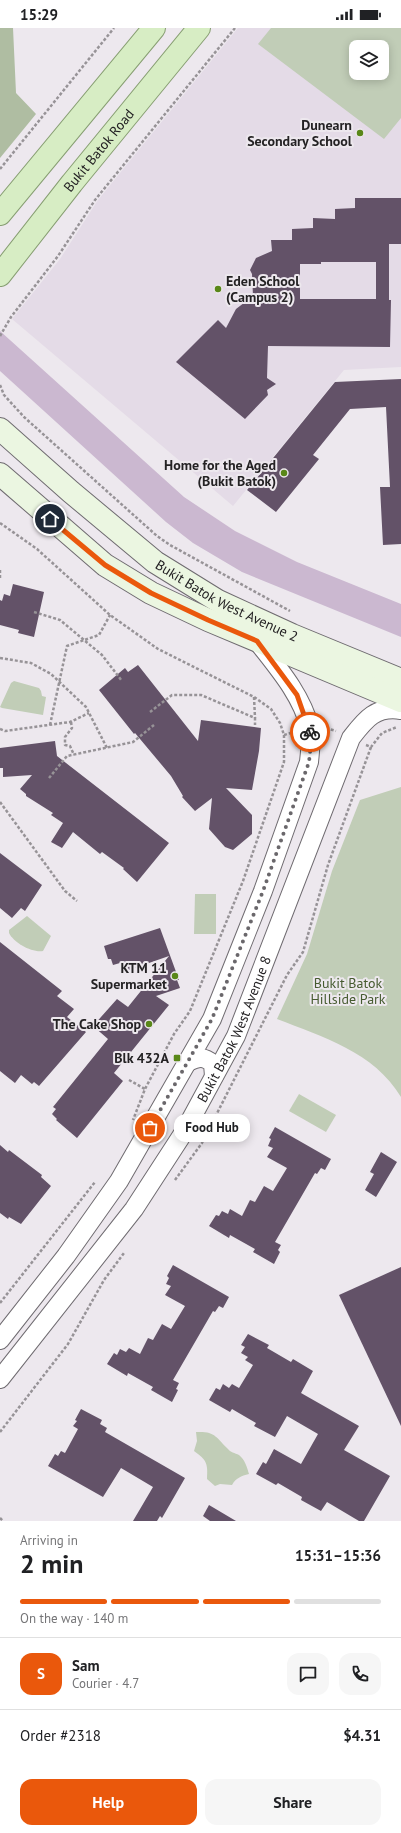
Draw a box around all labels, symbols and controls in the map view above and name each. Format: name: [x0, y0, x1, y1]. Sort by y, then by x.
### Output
text: 15:29: [20, 5, 58, 24]
map controls: [349, 40, 389, 80]
button: layers: [349, 40, 389, 80]
street label: Bukit Batok Road: [60, 105, 138, 195]
place label: Dunearn Secondary School: [247, 116, 353, 150]
marker: Dunearn Secondary School: [355, 128, 365, 138]
place label: Eden School (Campus 2): [226, 272, 300, 306]
marker: Eden School (Campus 2): [213, 284, 223, 294]
place label: Home for the Aged (Bukit Batok): [164, 456, 276, 490]
marker: Home for the Aged (Bukit Batok): [279, 468, 289, 478]
pin: [33, 502, 67, 536]
icon: home: [39, 508, 61, 530]
street label: Bukit Batok West Avenue 2: [152, 556, 301, 645]
courier: [290, 712, 330, 752]
icon: bike: [299, 721, 321, 743]
street label: Bukit Batok West Avenue 8: [193, 953, 275, 1105]
place label: KTM 11 Supermarket: [91, 959, 167, 993]
marker: KTM 11 Supermarket: [170, 971, 180, 981]
park label: Bukit Batok Hillside Park: [310, 974, 386, 1008]
place label: The Cake Shop: [53, 1015, 141, 1033]
marker: The Cake Shop: [144, 1019, 154, 1029]
place label: Blk 432A: [114, 1049, 170, 1067]
marker: Blk 432A: [172, 1053, 182, 1063]
pin: [133, 1111, 167, 1145]
callout: Food Hub: [174, 1114, 250, 1142]
icon: bag: [139, 1117, 161, 1139]
text: Food Hub: [185, 1119, 239, 1136]
text: Arriving in: [20, 1532, 78, 1549]
text: 15:31–15:36: [295, 1546, 381, 1565]
text: 2 min: [20, 1547, 83, 1580]
text: On the way · 140 m: [20, 1610, 128, 1627]
button: chat: [287, 1653, 329, 1695]
button: phone: [339, 1653, 381, 1695]
text: Sam: [72, 1656, 99, 1675]
text: S: [37, 1664, 45, 1683]
text: Courier · 4.7: [72, 1675, 139, 1692]
text: Order #2318: [20, 1726, 101, 1745]
text: $4.31: [343, 1726, 381, 1745]
button: Help: [20, 1779, 197, 1825]
button: Share: [205, 1779, 381, 1825]

